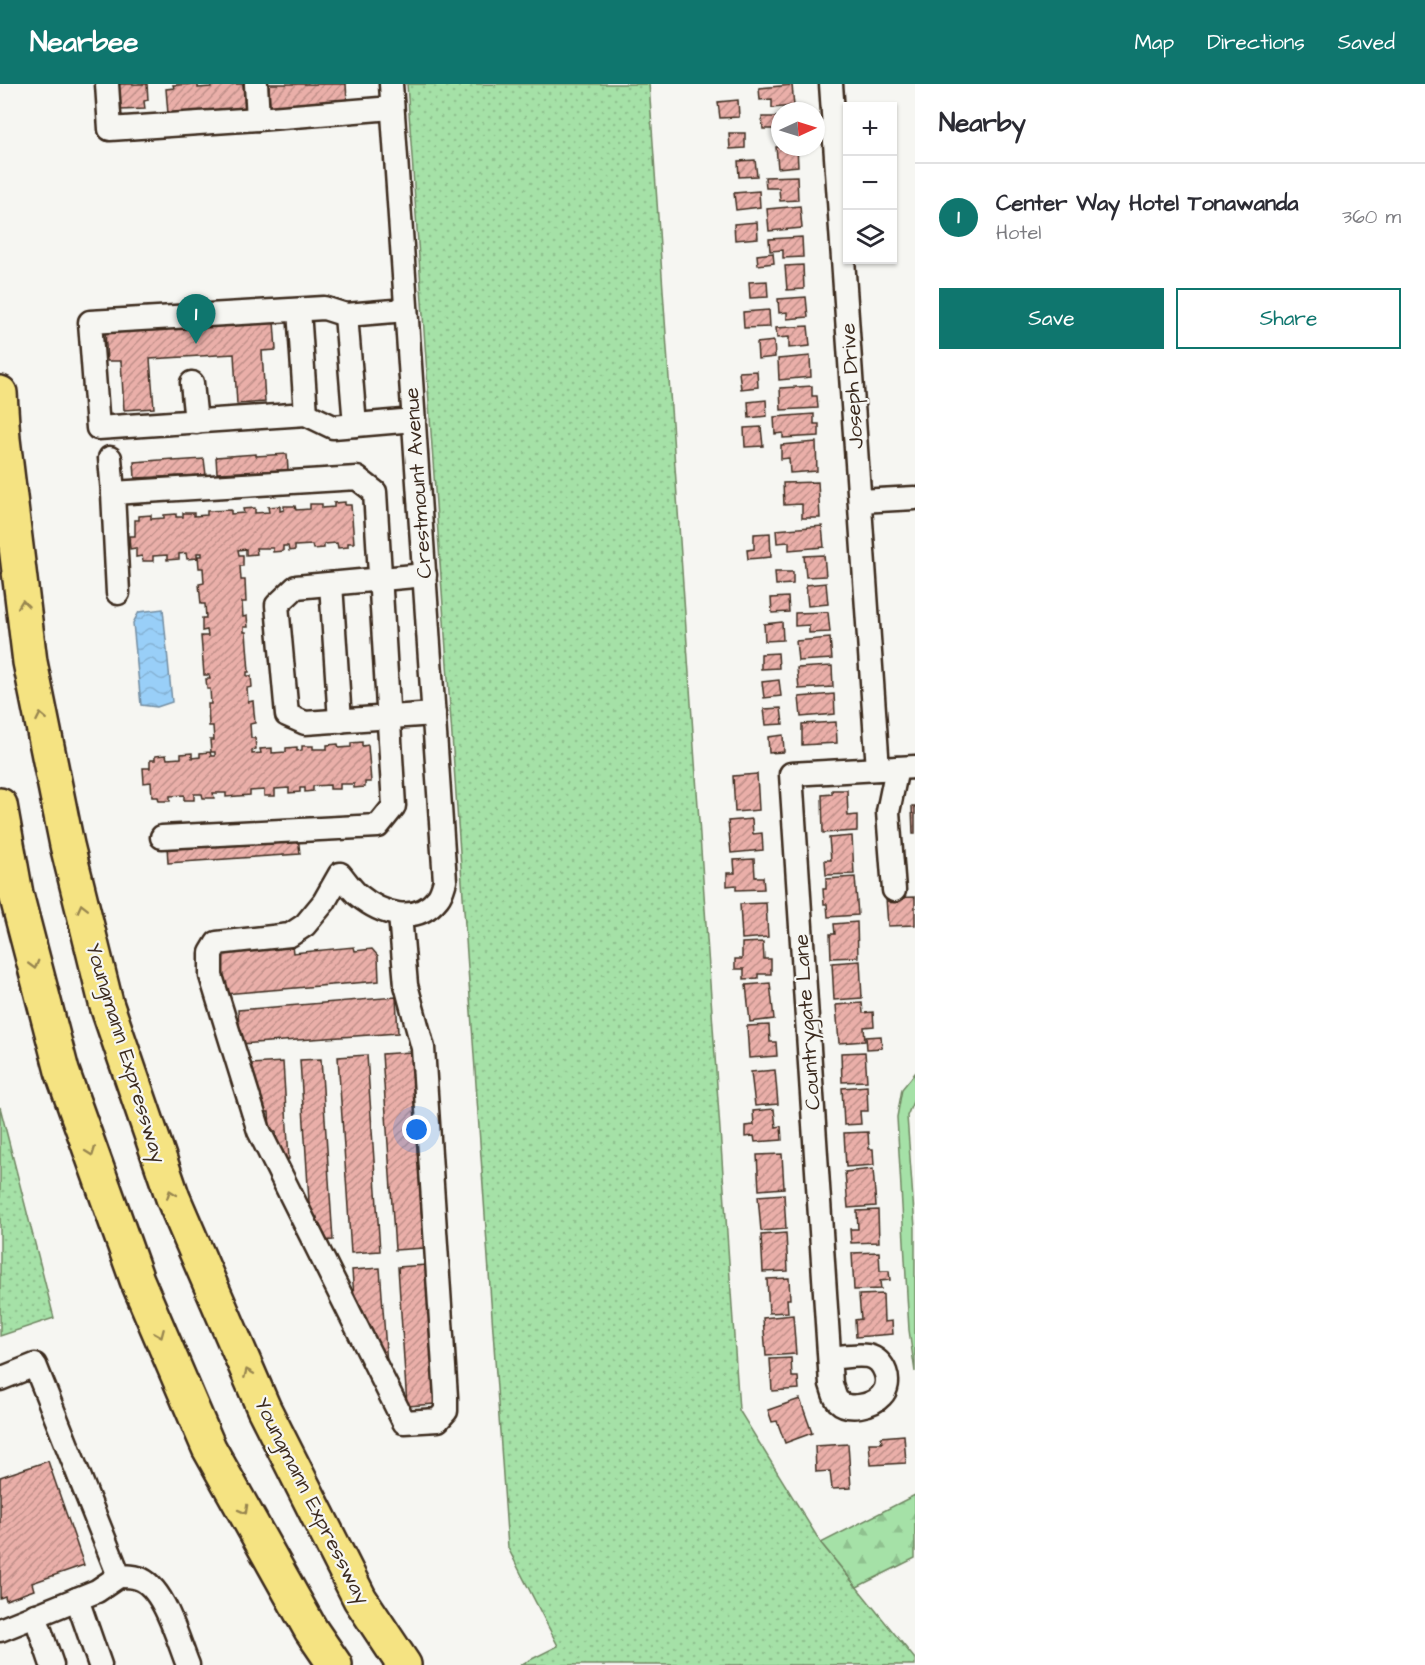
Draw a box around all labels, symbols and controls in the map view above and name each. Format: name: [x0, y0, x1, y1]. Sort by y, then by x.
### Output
text: Nearbee: [30, 23, 138, 62]
text: Map: [1134, 28, 1174, 57]
text: Directions: [1207, 28, 1305, 57]
text: Saved: [1338, 28, 1395, 57]
north arrow: [771, 102, 825, 156]
map controls: [843, 102, 897, 264]
button: +: [843, 102, 897, 156]
text: Nearby: [939, 105, 1026, 141]
button: −: [843, 156, 897, 210]
text: Center Way Hotel Tonawanda: [996, 188, 1298, 219]
text: 1: [957, 203, 960, 231]
text: 360 m: [1342, 203, 1401, 231]
button: layers: [843, 210, 897, 264]
text: Hotel: [996, 219, 1041, 247]
button: Save: [939, 288, 1164, 349]
button: Share: [1176, 288, 1401, 349]
pin: 1: [176, 294, 216, 344]
street label: Joseph Drive: [833, 322, 872, 450]
street label: Crestmount Avenue: [397, 387, 439, 579]
one-way arrow: [17, 599, 30, 608]
one-way arrow: [35, 712, 48, 722]
one-way arrow: [77, 903, 90, 913]
street label: Countrygate Lane: [786, 933, 830, 1111]
street label: Youngmann Expressway: [77, 939, 173, 1168]
one-way arrow: [27, 960, 40, 970]
your location: [402, 1115, 431, 1144]
one-way arrow: [83, 1146, 96, 1156]
one-way arrow: [166, 1189, 179, 1200]
one-way arrow: [153, 1327, 165, 1338]
one-way arrow: [244, 1368, 256, 1379]
street label: Youngmann Expressway: [245, 1393, 377, 1611]
one-way arrow: [237, 1503, 248, 1514]

